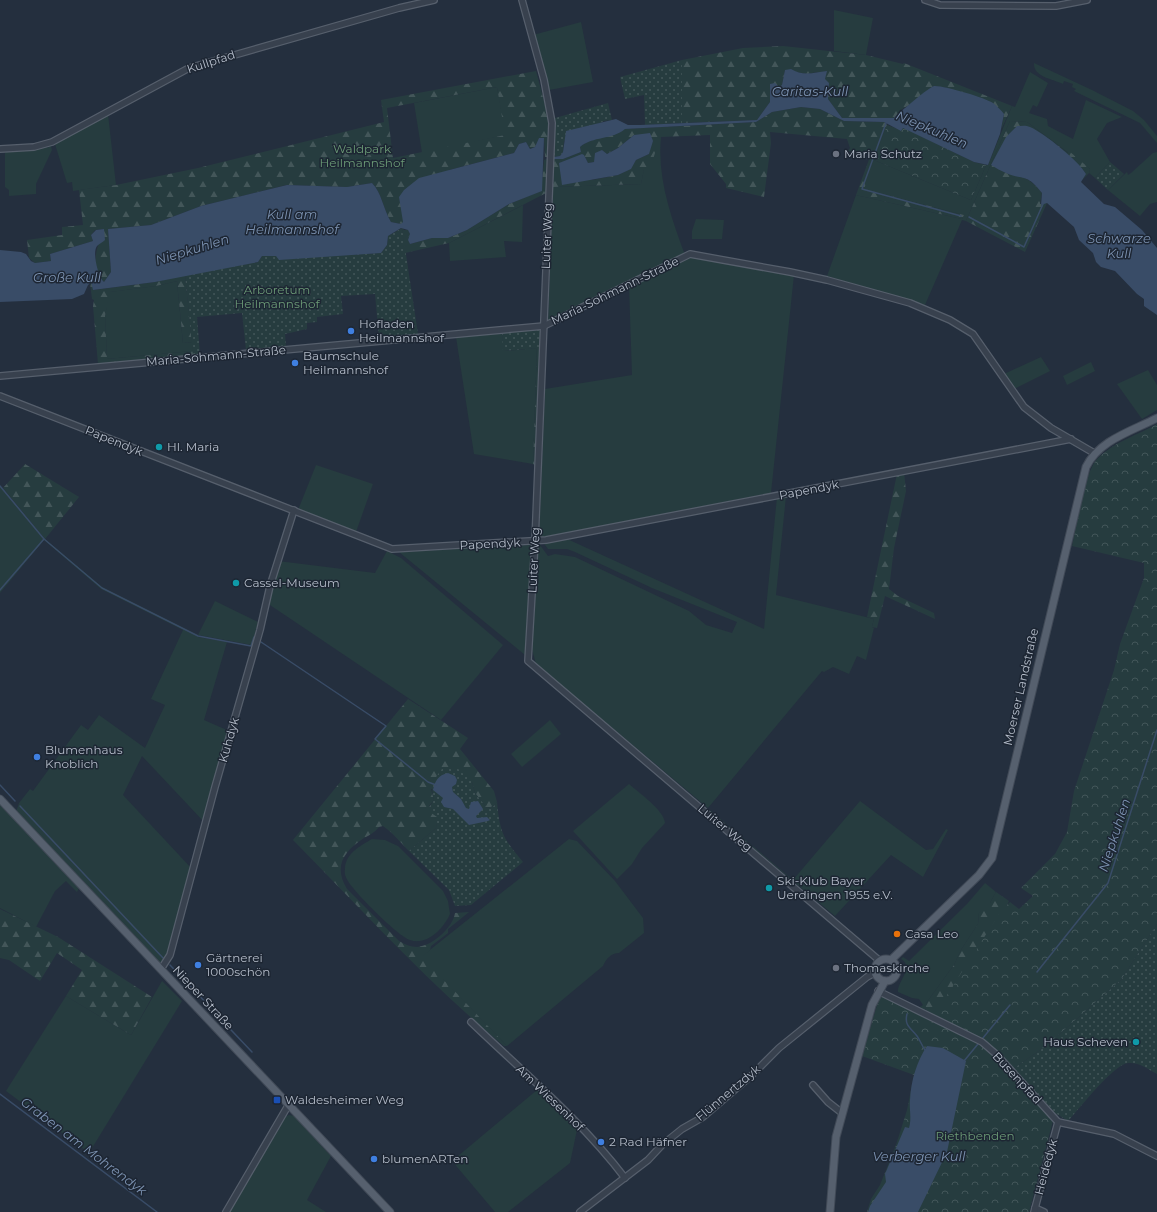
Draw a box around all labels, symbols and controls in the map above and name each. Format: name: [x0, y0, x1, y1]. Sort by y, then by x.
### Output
street label: Kullpfad: [185, 47, 237, 76]
water label: Caritas-Kull: [772, 83, 849, 99]
water label: Niepkuhlen: [894, 107, 970, 151]
park label: Waldpark Heilmannshof: [319, 141, 405, 170]
place label: Maria Schutz: [844, 146, 922, 161]
marker: Maria Schutz: [831, 149, 841, 159]
street label: Luiter Weg: [538, 203, 555, 269]
water label: Kull am Heilmannshof: [245, 206, 341, 237]
water label: Niepkuhlen: [153, 230, 231, 268]
water label: Schwarze Kull: [1087, 230, 1151, 261]
street label: Maria-Sohmann-Straße: [548, 253, 681, 328]
water label: Große Kull: [33, 269, 101, 285]
park label: Arboretum Heilmannshof: [234, 282, 320, 311]
place label: Hofladen Heilmannshof: [359, 316, 445, 345]
marker: Hofladen Heilmannshof: [346, 326, 356, 336]
street label: Maria-Sohmann-Straße: [145, 342, 286, 369]
place label: Baumschule Heilmannshof: [303, 348, 389, 377]
marker: Baumschule Heilmannshof: [290, 358, 300, 368]
street label: Papendyk: [83, 422, 146, 459]
place label: Hl. Maria: [167, 439, 219, 454]
marker: Hl. Maria: [154, 442, 164, 452]
street label: Papendyk: [778, 476, 841, 503]
street label: Luiter Weg: [524, 527, 543, 593]
street label: Papendyk: [459, 534, 522, 553]
place label: Cassel-Museum: [244, 575, 340, 590]
marker: Cassel-Museum: [231, 578, 241, 588]
street label: Moerser Landstraße: [1000, 627, 1041, 747]
street label: Kuhdyk: [215, 715, 242, 764]
place label: Blumenhaus Knoblich: [45, 742, 123, 771]
marker: Blumenhaus Knoblich: [32, 752, 42, 762]
water label: Niepkuhlen: [1095, 796, 1133, 874]
street label: Luiter Weg: [695, 801, 755, 855]
place label: Ski-Klub Bayer Uerdingen 1955 e.V.: [777, 873, 893, 902]
marker: Ski-Klub Bayer Uerdingen 1955 e.V.: [764, 883, 774, 893]
place label: Casa Leo: [905, 926, 958, 941]
marker: Casa Leo: [892, 929, 902, 939]
place label: Gärtnerei 1000schön: [206, 950, 270, 979]
marker: Gärtnerei 1000schön: [193, 960, 203, 970]
place label: Thomaskirche: [844, 960, 929, 975]
street label: Nieper Straße: [170, 962, 237, 1033]
marker: Thomaskirche: [831, 963, 841, 973]
place label: Haus Scheven: [1043, 1034, 1128, 1049]
marker: Haus Scheven: [1131, 1037, 1141, 1047]
street label: Busenpfad: [989, 1049, 1045, 1107]
street label: Am Wiesenhof: [513, 1061, 588, 1135]
street label: Flünnertzdyk: [692, 1061, 764, 1124]
place label: Waldesheimer Weg: [285, 1092, 404, 1107]
water label: Graben am Mohrendyk: [18, 1093, 151, 1199]
marker: Waldesheimer Weg: [272, 1095, 282, 1105]
park label: Riethbenden: [935, 1128, 1015, 1143]
place label: 2 Rad Häfner: [609, 1134, 687, 1149]
street label: Heidedyk: [1031, 1136, 1060, 1197]
marker: 2 Rad Häfner: [596, 1137, 606, 1147]
water label: Verberger Kull: [872, 1148, 966, 1164]
place label: blumenARTen: [382, 1151, 468, 1166]
marker: blumenARTen: [369, 1154, 379, 1164]

